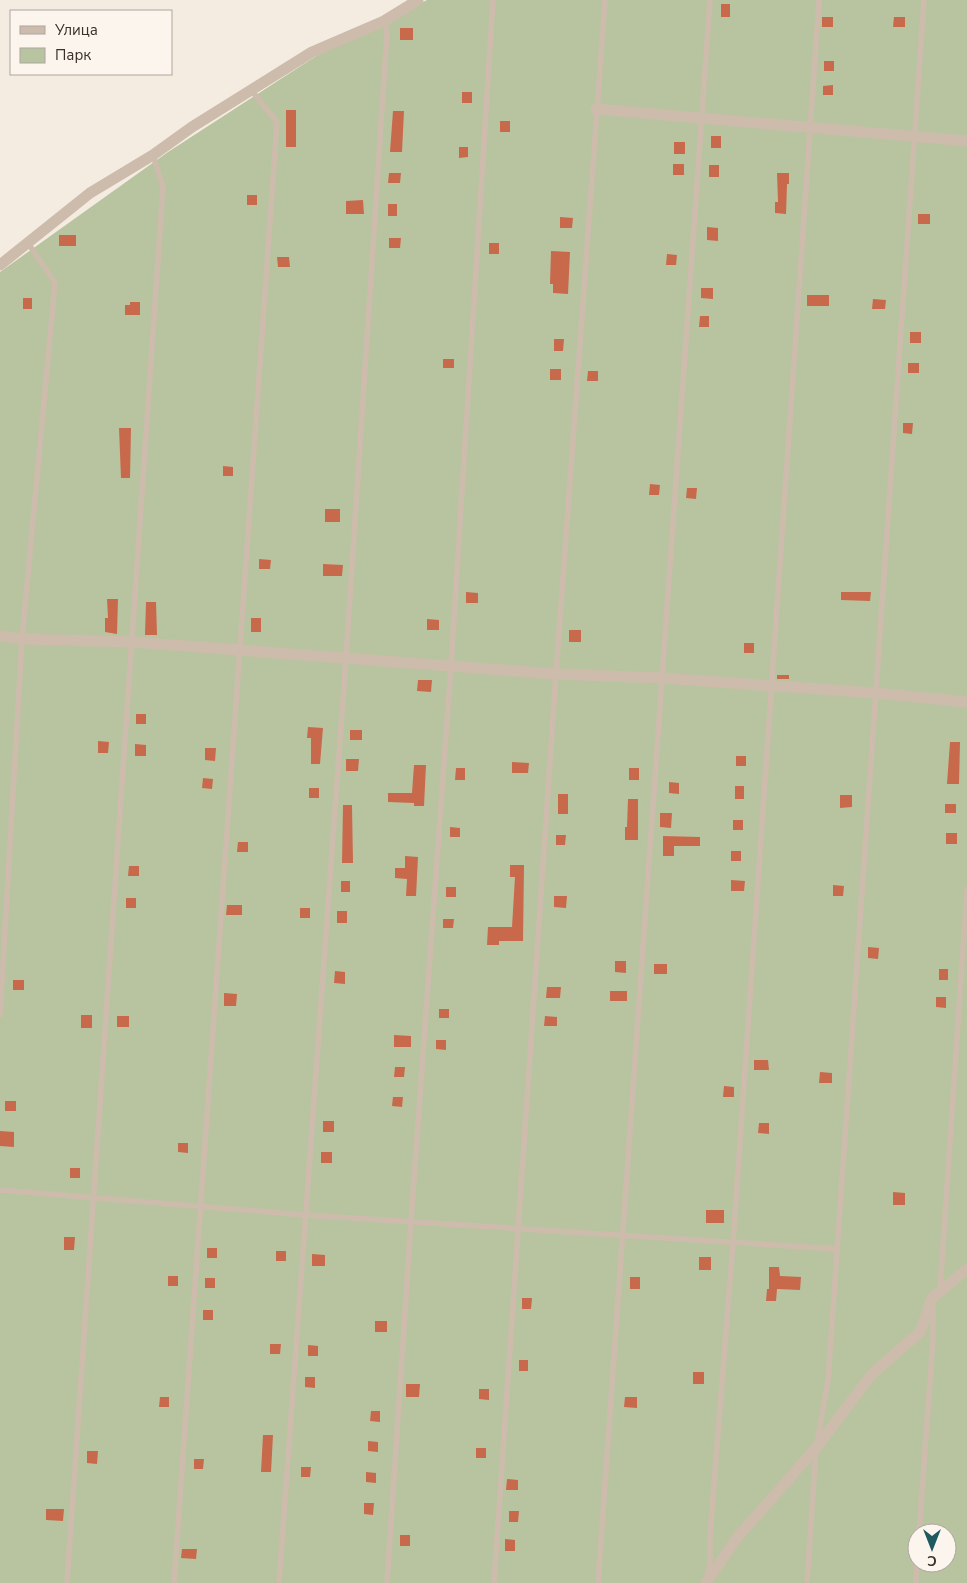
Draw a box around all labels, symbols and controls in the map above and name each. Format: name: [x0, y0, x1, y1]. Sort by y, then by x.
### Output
legend: [10, 10, 172, 75]
text: Улица: [54, 20, 98, 40]
text: Парк: [55, 45, 91, 65]
north arrow: [907, 1523, 957, 1573]
text: С: [927, 1551, 937, 1570]

